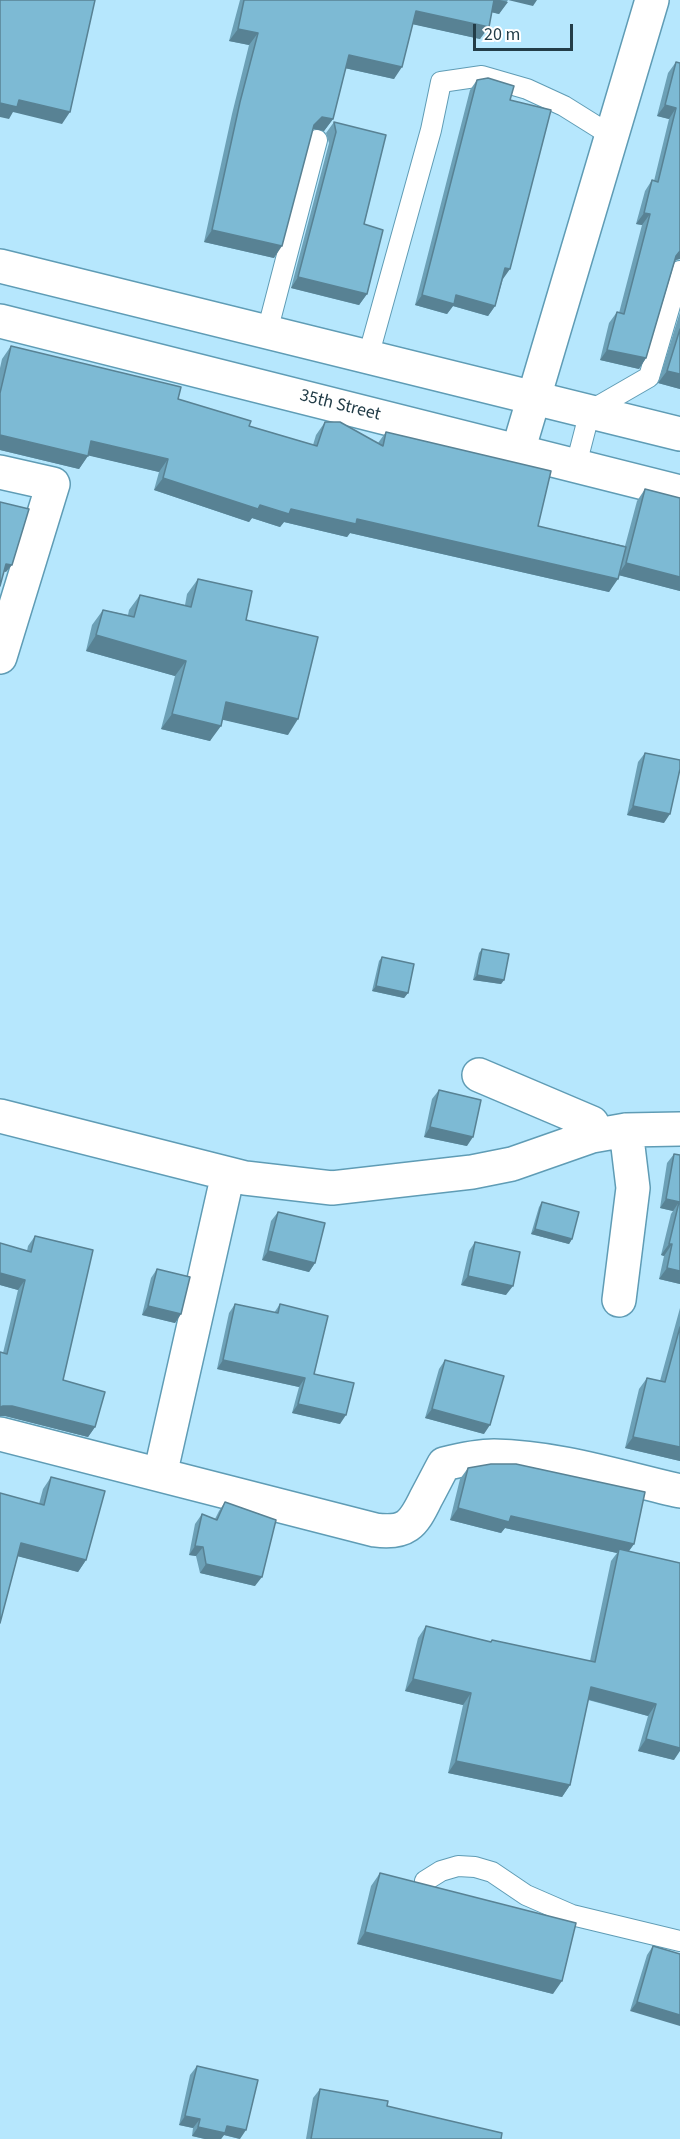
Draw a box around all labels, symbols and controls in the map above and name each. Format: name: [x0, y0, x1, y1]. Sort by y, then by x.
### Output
scale bar: [476, 12, 576, 50]
text: 20 m: [484, 22, 520, 47]
street label: 35th Street: [297, 386, 383, 426]

